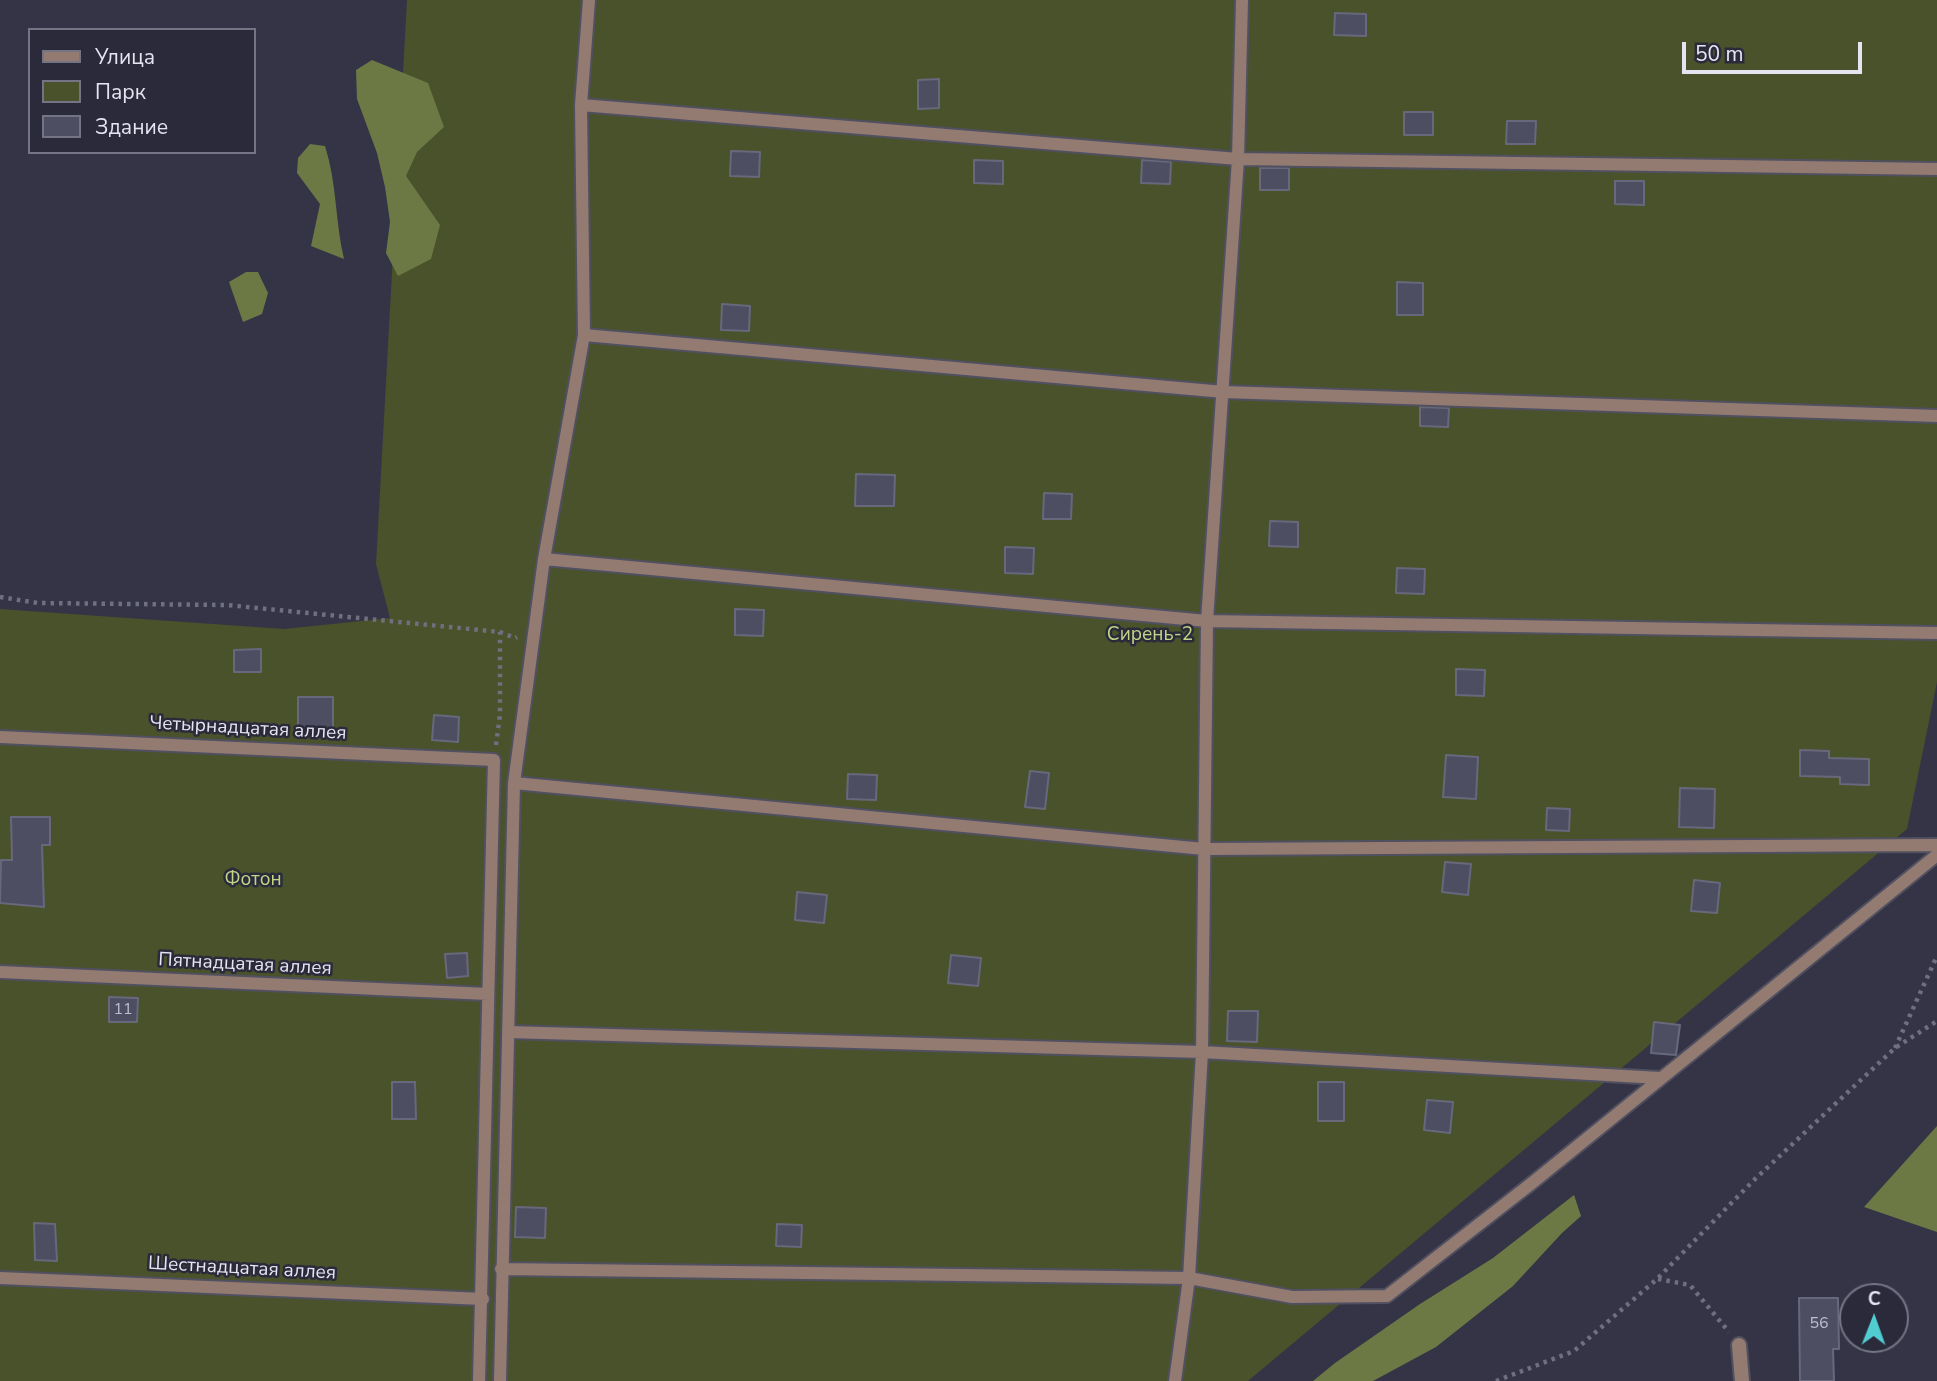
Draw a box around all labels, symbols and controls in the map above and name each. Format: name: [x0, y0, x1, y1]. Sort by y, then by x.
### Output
legend: [28, 28, 256, 154]
scale bar: [1685, 28, 1865, 72]
text: 50 m: [1695, 40, 1744, 68]
text: Улица: [95, 43, 155, 71]
text: Парк: [95, 78, 146, 106]
text: Здание: [95, 113, 168, 141]
park label: Сирень-2: [1107, 624, 1193, 646]
street label: Четырнадцатая аллея: [149, 712, 347, 746]
park label: Фотон: [224, 869, 282, 891]
street label: Пятнадцатая аллея: [158, 949, 332, 981]
house number: 11: [113, 1000, 133, 1020]
street label: Шестнадцатая аллея: [147, 1253, 337, 1285]
north arrow: [1839, 1283, 1909, 1353]
text: С: [1868, 1286, 1881, 1312]
house number: 56: [1809, 1314, 1829, 1334]

